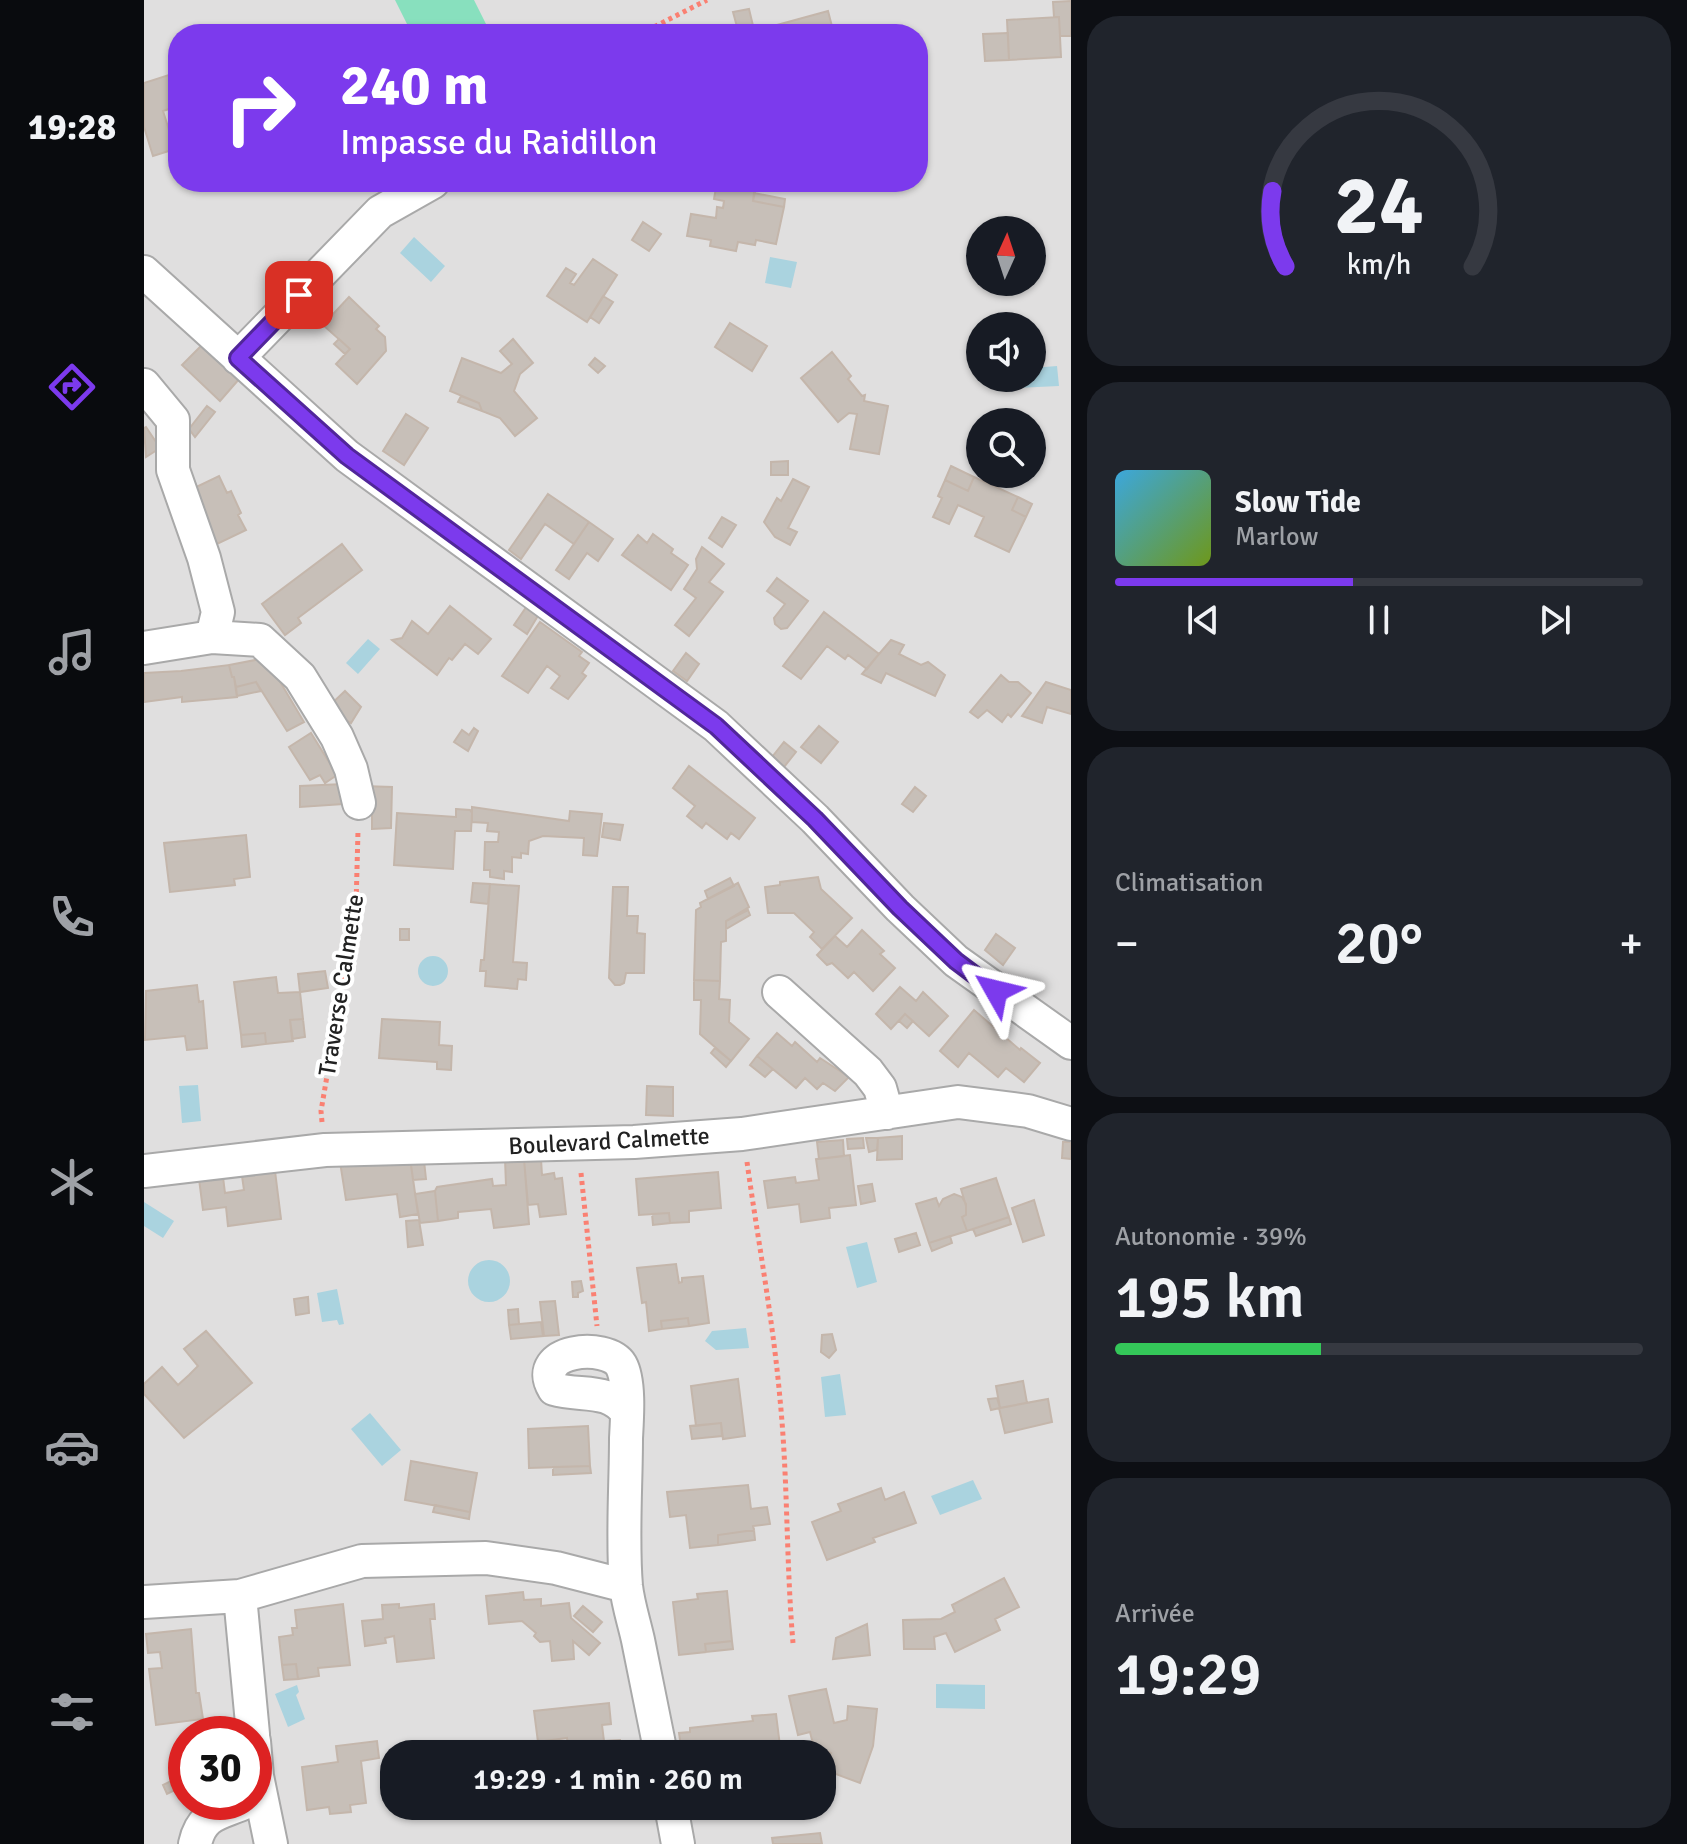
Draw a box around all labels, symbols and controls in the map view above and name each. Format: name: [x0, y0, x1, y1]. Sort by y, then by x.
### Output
text: 240 m: [340, 51, 488, 120]
icon: right: [208, 56, 312, 160]
text: 19:28: [28, 105, 116, 150]
text: Impasse du Raidillon: [340, 120, 658, 165]
text: 24: [1334, 154, 1424, 256]
north arrow: [966, 216, 1046, 296]
map controls: [966, 216, 1046, 488]
text: km/h: [1347, 247, 1411, 282]
pin: [265, 261, 333, 329]
icon: arrive: [277, 273, 321, 317]
button: sound: [966, 312, 1046, 392]
icon: directions: [44, 359, 100, 415]
button: search: [966, 408, 1046, 488]
text: Slow Tide: [1235, 484, 1361, 521]
text: Marlow: [1235, 521, 1318, 553]
icon: previous: [1181, 598, 1225, 642]
icon: pause: [1357, 598, 1401, 642]
icon: next: [1533, 598, 1577, 642]
icon: music: [44, 624, 100, 680]
text: Climatisation: [1115, 867, 1264, 899]
icon: phone: [44, 889, 100, 945]
street label: Traverse Calmette: [312, 892, 370, 1078]
text: 20°: [1335, 907, 1423, 981]
text: −: [1115, 917, 1139, 971]
text: +: [1619, 917, 1643, 971]
position arrow: [954, 949, 1038, 1033]
street label: Boulevard Calmette: [508, 1121, 710, 1161]
icon: climate: [44, 1154, 100, 1210]
text: Autonomie · 39%: [1115, 1221, 1307, 1253]
text: 195 km: [1115, 1261, 1304, 1335]
icon: car: [44, 1419, 100, 1475]
text: Arrivée: [1115, 1598, 1195, 1630]
text: 19:29: [1115, 1638, 1262, 1712]
icon: filters: [44, 1684, 100, 1740]
speed limit sign: 30: [168, 1716, 272, 1820]
text: 19:29 · 1 min · 260 m: [473, 1761, 743, 1798]

